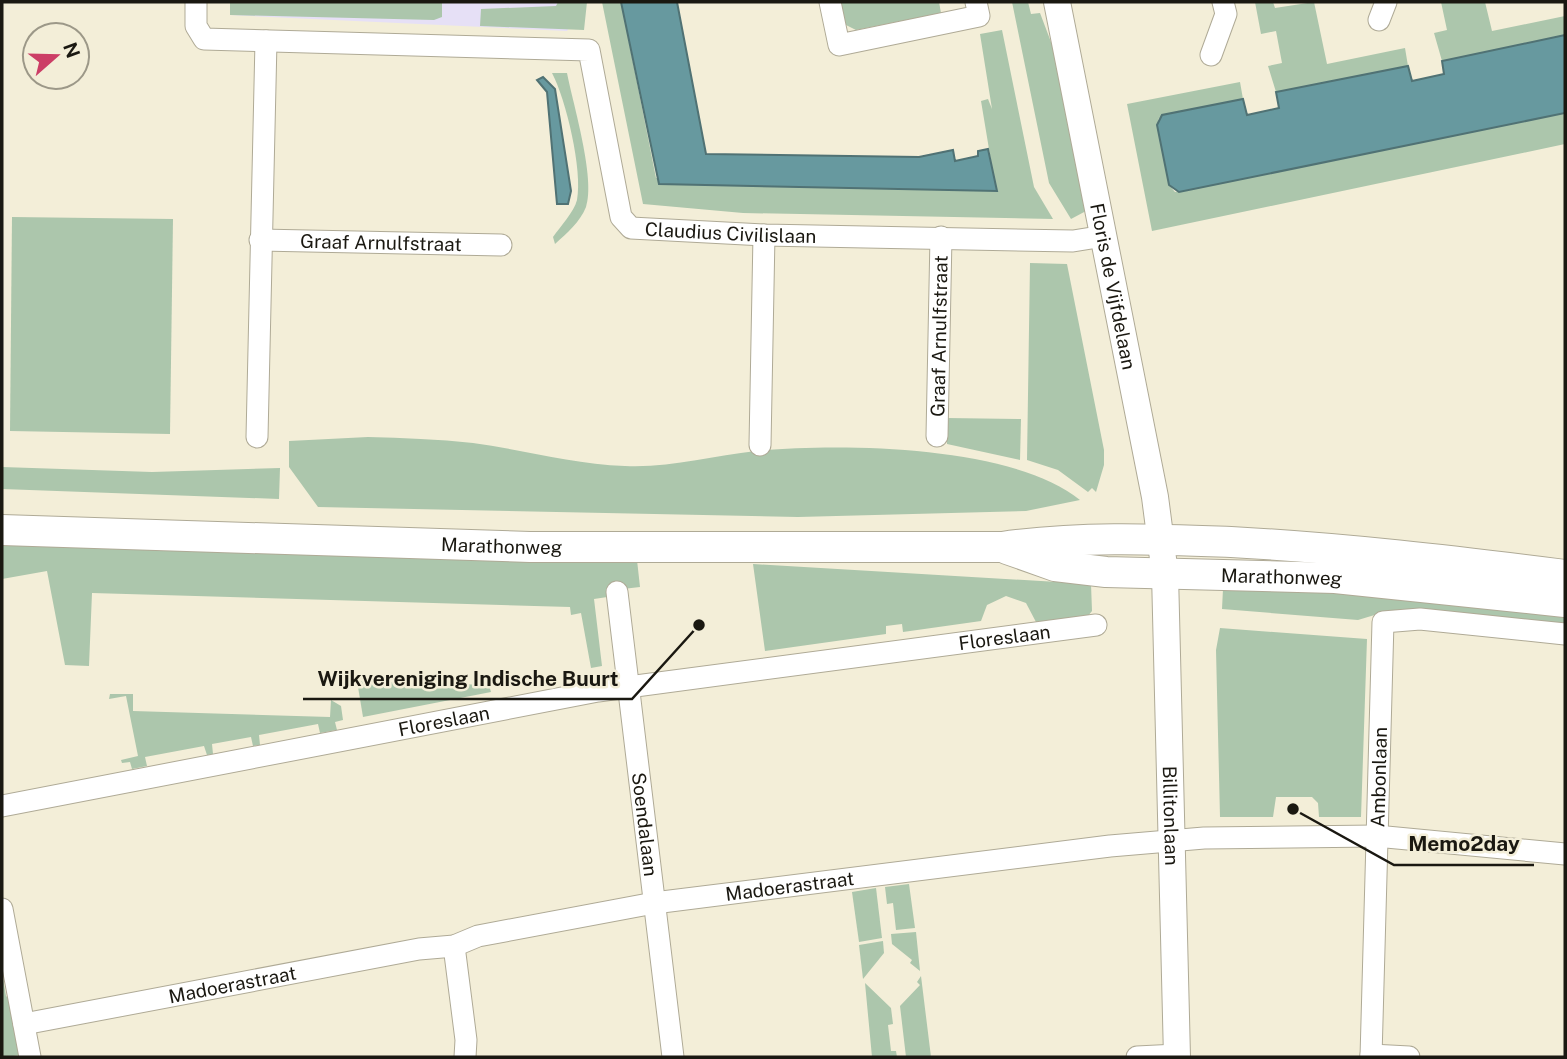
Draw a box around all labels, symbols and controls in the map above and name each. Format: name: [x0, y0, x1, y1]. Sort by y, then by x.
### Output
north arrow: [21, 21, 91, 91]
text: N: [59, 39, 85, 61]
street label: Floris de Vijfdelaan: [1086, 201, 1141, 372]
street label: Claudius Civilislaan: [644, 218, 816, 247]
street label: Graaf Arnulfstraat: [300, 230, 462, 255]
street label: Graaf Arnulfstraat: [926, 255, 952, 417]
street label: Marathonweg: [441, 533, 563, 558]
street label: Marathonweg: [1221, 564, 1344, 590]
street label: Floreslaan: [957, 620, 1052, 654]
callout: Wijkvereniging Indische Buurt: [303, 657, 632, 699]
text: Wijkvereniging Indische Buurt: [317, 666, 619, 691]
street label: Floreslaan: [396, 701, 491, 740]
street label: Ambonlaan: [1366, 727, 1391, 828]
street label: Billitonlaan: [1159, 765, 1183, 866]
street label: Soendalaan: [628, 771, 662, 878]
callout: Memo2day: [1394, 823, 1534, 865]
text: Memo2day: [1408, 831, 1520, 856]
street label: Madoerastraat: [724, 867, 855, 905]
street label: Madoerastraat: [167, 962, 298, 1007]

